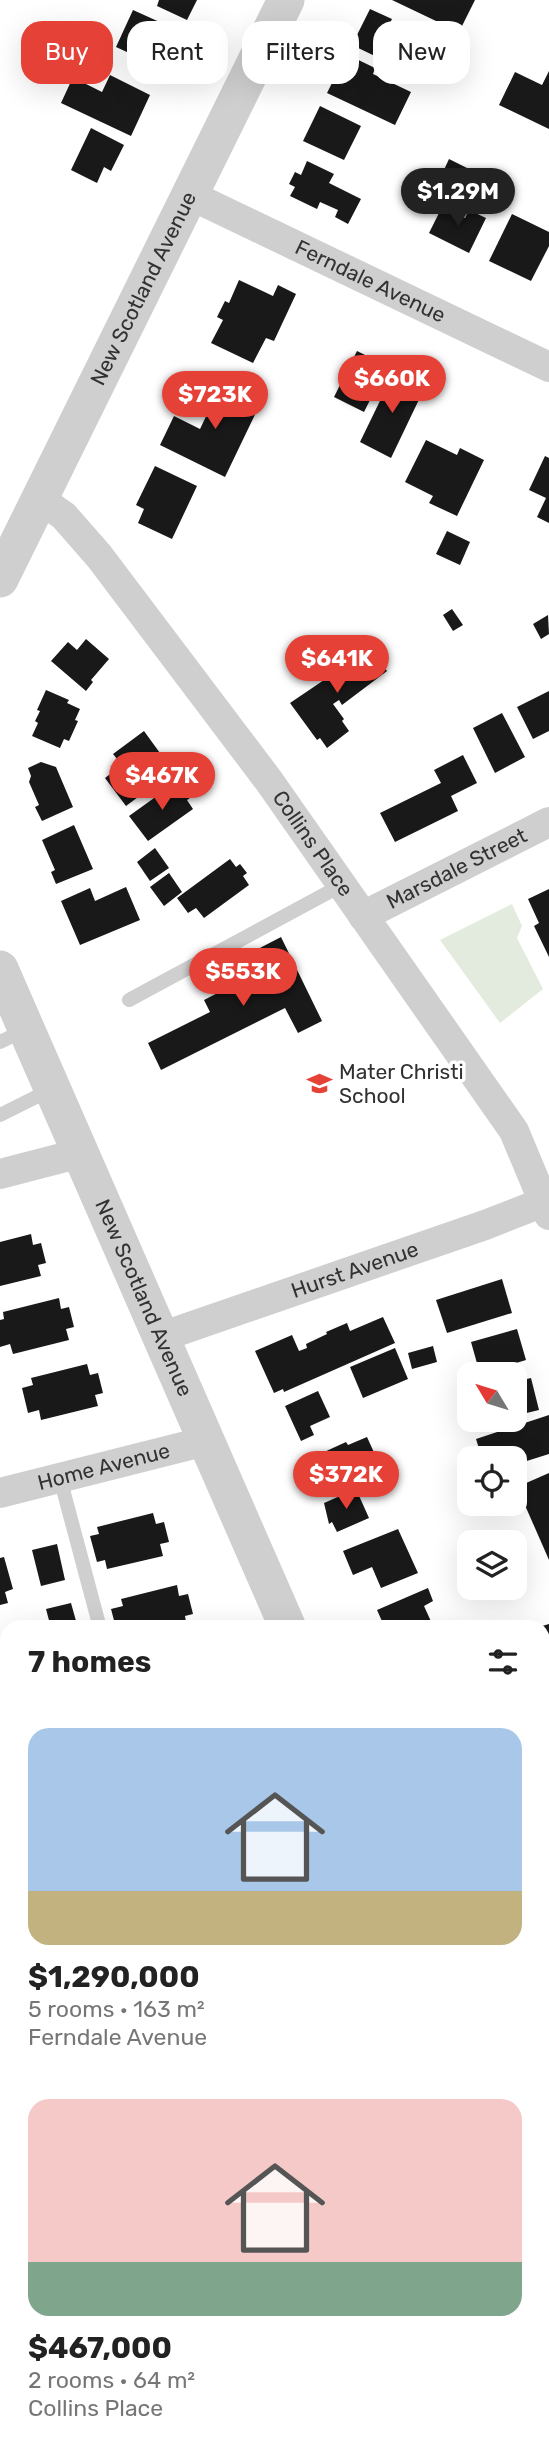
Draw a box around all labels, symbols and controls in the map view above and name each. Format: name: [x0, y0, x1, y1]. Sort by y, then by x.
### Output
chip: Buy: [21, 21, 113, 84]
chip: Rent: [127, 21, 228, 84]
chip: Filters: [242, 21, 359, 84]
chip: New: [373, 21, 470, 84]
pin: $1.29M: [401, 168, 515, 228]
text: $1.29M: [417, 177, 499, 205]
street label: New Scotland Avenue: [85, 187, 201, 389]
street label: Ferndale Avenue: [291, 234, 450, 328]
pin: $660K: [343, 356, 441, 415]
text: $660K: [354, 364, 430, 392]
pin: $723K: [166, 372, 264, 431]
text: $723K: [178, 380, 252, 408]
pin: $641K: [288, 636, 386, 695]
text: $641K: [301, 644, 373, 672]
pin: $467K: [113, 752, 211, 812]
text: $467K: [125, 761, 199, 789]
street label: Collins Place: [268, 786, 359, 901]
street label: Marsdale Street: [382, 822, 531, 914]
pin: $553K: [194, 948, 292, 1008]
text: $553K: [205, 957, 281, 985]
place label: Mater Christi School: [339, 1059, 464, 1108]
school or university icon: Mater Christi School: [305, 1070, 333, 1098]
street label: New Scotland Avenue: [90, 1195, 198, 1400]
street label: Hurst Avenue: [288, 1236, 421, 1303]
north arrow: [457, 1362, 527, 1432]
map controls: [457, 1362, 527, 1600]
street label: Home Avenue: [35, 1438, 172, 1495]
button: locate: [457, 1446, 527, 1516]
pin: $372K: [297, 1452, 395, 1511]
text: $372K: [309, 1460, 383, 1488]
button: layers: [457, 1530, 527, 1600]
icon: filters: [484, 1643, 522, 1681]
text: 7 homes: [28, 1644, 151, 1680]
icon: home: [212, 1774, 338, 1900]
text: $1,290,000: [28, 1959, 200, 1995]
text: 5 rooms · 163 m²: [28, 1995, 205, 2023]
text: Ferndale Avenue: [28, 2023, 207, 2051]
icon: home: [212, 2145, 338, 2271]
text: $467,000: [28, 2330, 172, 2366]
text: 2 rooms · 64 m²: [28, 2366, 195, 2394]
text: Collins Place: [28, 2394, 163, 2422]

